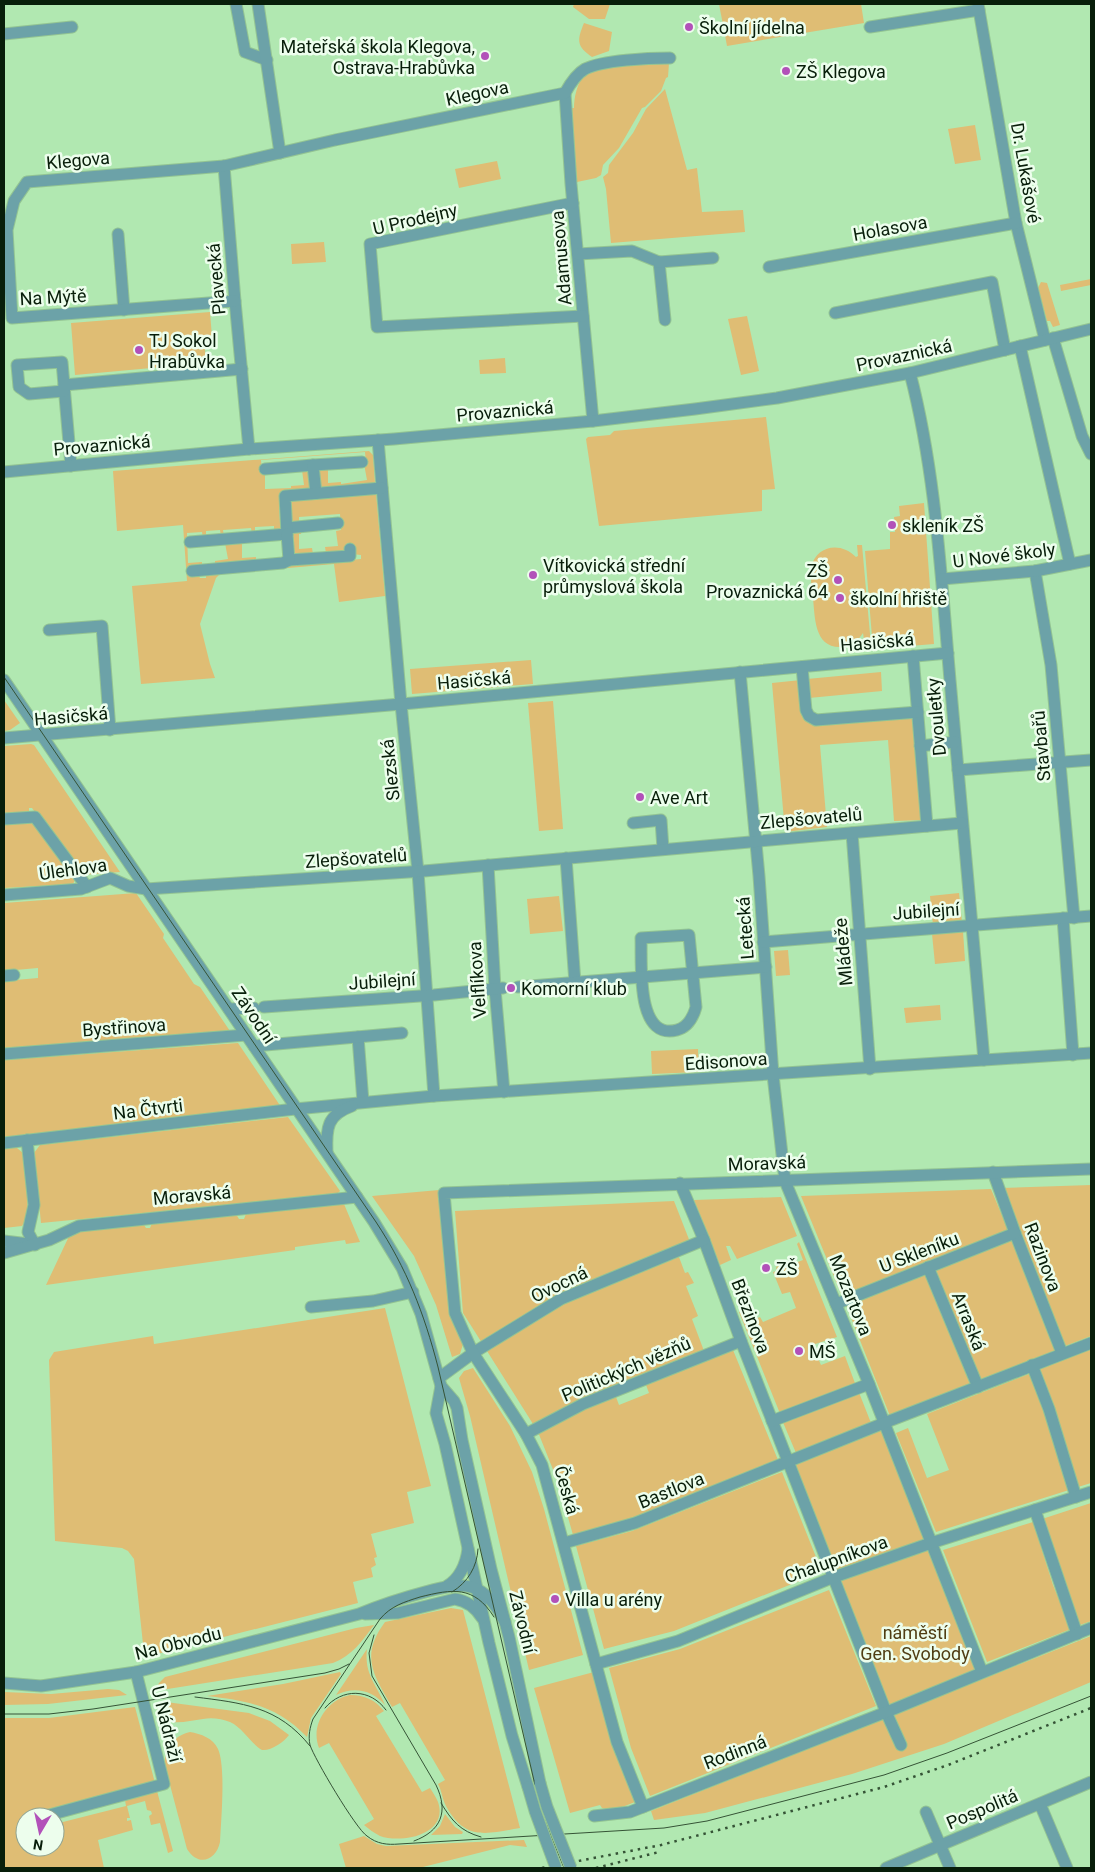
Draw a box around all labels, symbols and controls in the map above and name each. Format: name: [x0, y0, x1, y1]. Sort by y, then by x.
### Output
place label: Školní jídelna: [699, 17, 805, 38]
marker: Školní jídelna: [683, 21, 695, 33]
place label: Mateřská škola Klegova, Ostrava-Hrabůvka: [281, 36, 475, 78]
marker: Mateřská škola Klegova, Ostrava-Hrabůvka: [479, 50, 491, 62]
place label: ZŠ Klegova: [796, 61, 886, 82]
marker: ZŠ Klegova: [780, 65, 792, 77]
street label: Klegova: [444, 76, 510, 110]
street label: Dr. Lukášové: [1007, 121, 1045, 225]
street label: Klegova: [45, 147, 111, 173]
street label: U Prodejny: [371, 199, 460, 239]
street label: Adamusova: [546, 210, 576, 306]
street label: Holasova: [851, 211, 929, 245]
street label: Plavecká: [202, 242, 230, 316]
street label: Na Mýtě: [19, 285, 87, 309]
place label: TJ Sokol Hrabůvka: [149, 330, 225, 372]
street label: Provaznická: [854, 335, 954, 375]
marker: TJ Sokol Hrabůvka: [133, 344, 145, 356]
street label: Provaznická: [456, 396, 554, 426]
street label: Provaznická: [53, 430, 151, 460]
place label: skleník ZŠ: [902, 515, 984, 536]
marker: skleník ZŠ: [886, 519, 898, 531]
street label: U Nové školy: [951, 538, 1057, 572]
place label: Vítkovická střední průmyslová škola: [543, 555, 686, 597]
place label: ZŠ Provaznická 64: [706, 560, 828, 602]
marker: Vítkovická střední průmyslová škola: [527, 569, 539, 581]
marker: ZŠ Provaznická 64: [832, 574, 844, 586]
place label: školní hřiště: [850, 588, 947, 609]
marker: školní hřiště: [834, 592, 846, 604]
street label: Hasičská: [839, 628, 915, 656]
street label: Hasičská: [436, 666, 512, 694]
street label: Dvouletky: [922, 677, 950, 757]
street label: Hasičská: [33, 702, 109, 730]
street label: Stavbařů: [1027, 710, 1055, 782]
street label: Slezská: [376, 738, 404, 802]
place label: Ave Art: [650, 787, 708, 808]
marker: Ave Art: [634, 791, 646, 803]
street label: Zlepšovatelů: [759, 803, 863, 833]
street label: Zlepšovatelů: [304, 844, 408, 872]
street label: Úlehlova: [38, 854, 108, 884]
street label: Letecká: [732, 896, 758, 960]
street label: Jubilejní: [892, 898, 961, 924]
street label: Mládeže: [830, 917, 856, 987]
street label: Velflíkova: [464, 941, 490, 1019]
street label: Jubilejní: [348, 968, 417, 994]
place label: Komorní klub: [521, 978, 627, 999]
marker: Komorní klub: [505, 982, 517, 994]
street label: Závodní: [227, 983, 281, 1048]
street label: Bystřinova: [81, 1014, 167, 1040]
street label: Edisonova: [684, 1048, 768, 1074]
street label: Na Čtvrti: [112, 1094, 184, 1124]
street label: Moravská: [728, 1151, 806, 1175]
street label: Moravská: [152, 1181, 232, 1209]
street label: Razinova: [1020, 1219, 1066, 1295]
street label: U Skleníku: [876, 1227, 962, 1277]
street label: Mozartova: [825, 1252, 877, 1338]
place label: ZŠ: [776, 1258, 798, 1279]
street label: Ovocná: [527, 1261, 591, 1307]
marker: ZŠ: [760, 1262, 772, 1274]
street label: Březinova: [727, 1276, 775, 1356]
street label: Arraská: [948, 1289, 990, 1353]
street label: Politických vězňů: [558, 1332, 694, 1406]
place label: MŠ: [809, 1341, 836, 1362]
marker: MŠ: [793, 1345, 805, 1357]
street label: Česká: [550, 1463, 584, 1517]
street label: Bastlova: [635, 1467, 707, 1513]
street label: Chalupníkova: [782, 1531, 890, 1587]
street label: Závodní: [505, 1588, 541, 1656]
place label: Villa u arény: [565, 1589, 662, 1610]
marker: Villa u arény: [549, 1593, 561, 1605]
street label: Na Obvodu: [133, 1622, 223, 1664]
park label: náměstí Gen. Svobody: [860, 1622, 970, 1664]
street label: U Nádraží: [147, 1684, 187, 1765]
street label: Rodinná: [701, 1730, 769, 1774]
street label: Pospolitá: [943, 1785, 1021, 1833]
north arrow: [15, 1807, 65, 1857]
text: N: [32, 1836, 44, 1854]

